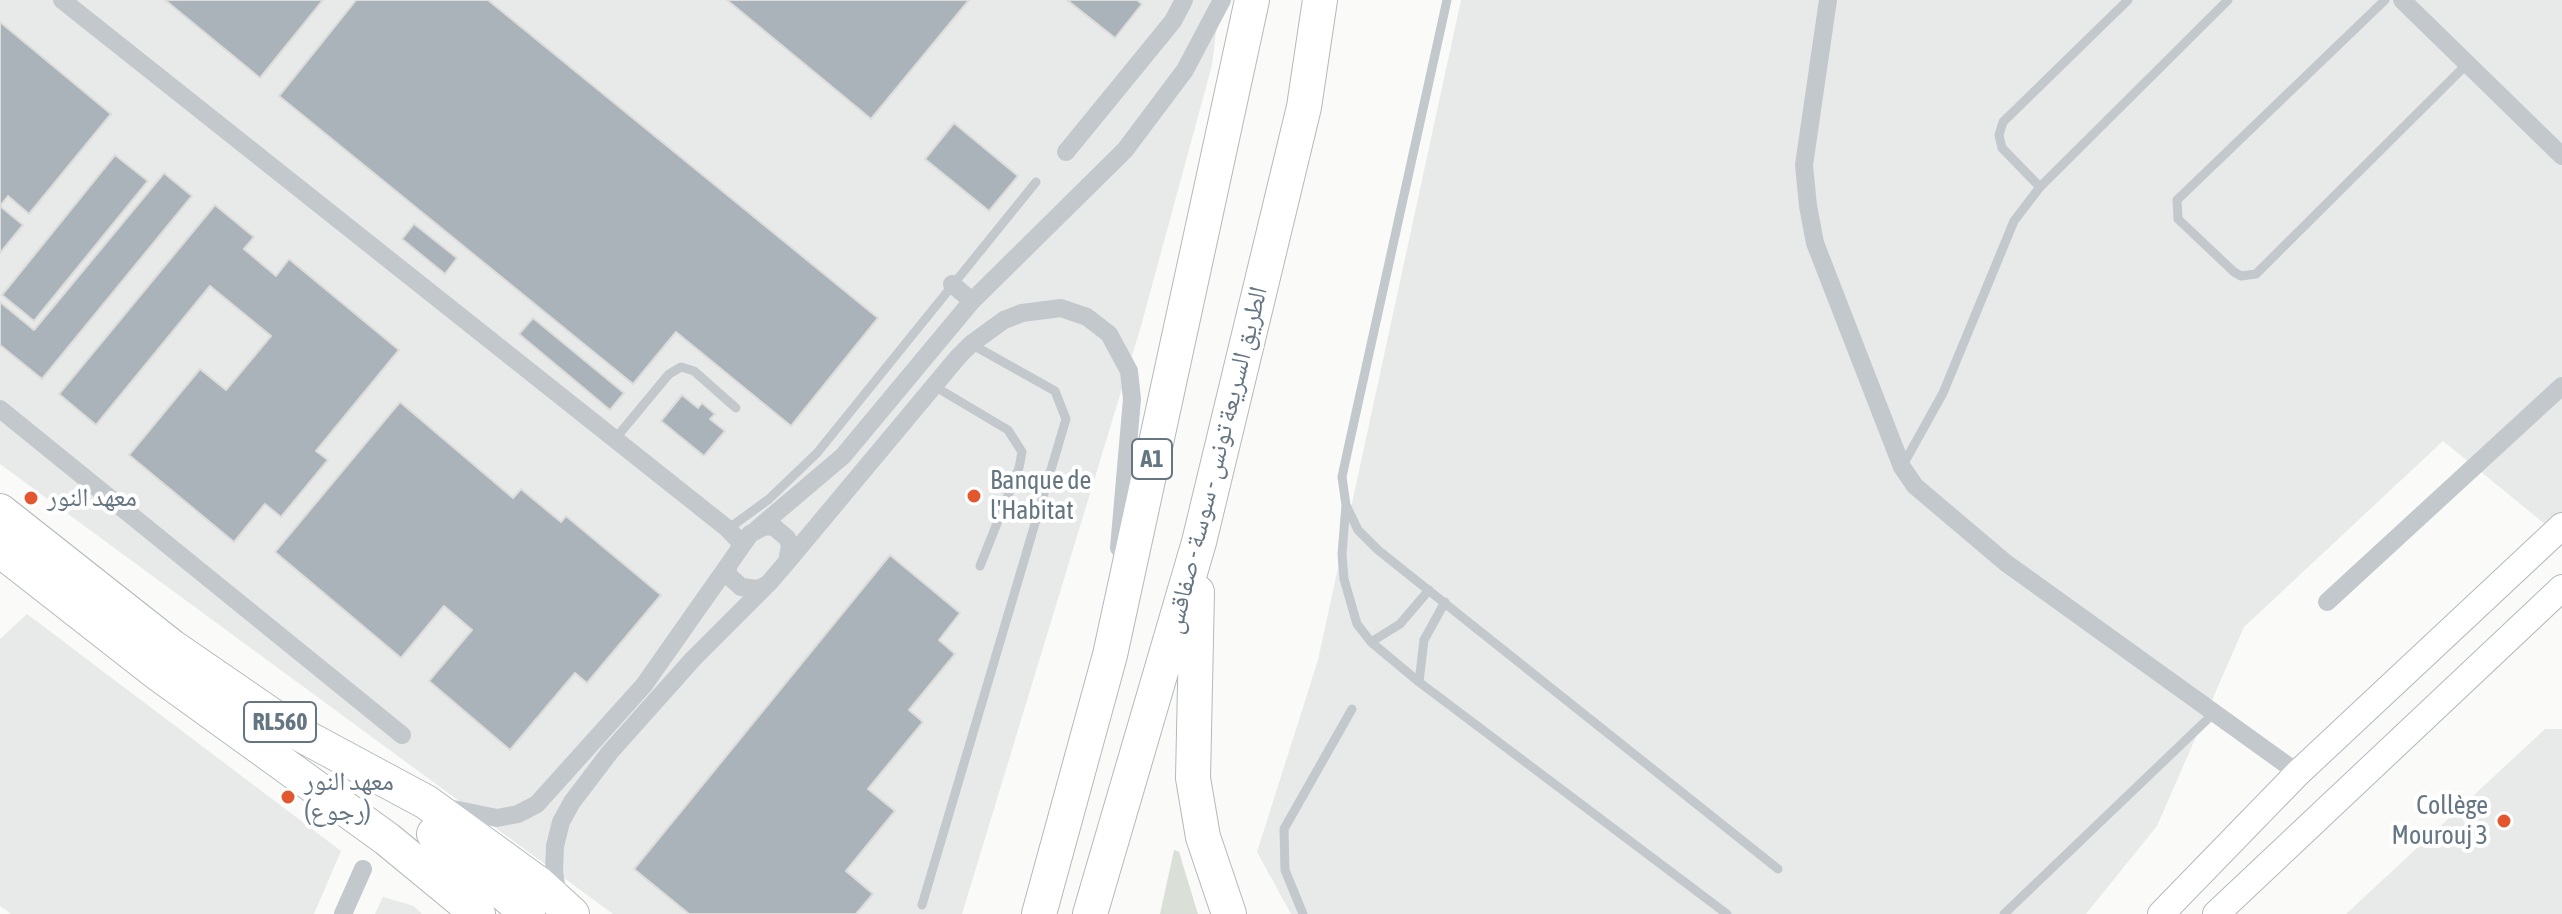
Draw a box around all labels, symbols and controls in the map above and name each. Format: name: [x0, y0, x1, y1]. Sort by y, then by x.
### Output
street label: الطريق السريعة تونس - سوسة - صفاقس: [1158, 283, 1274, 637]
road number: A1: [1132, 439, 1172, 479]
place label: Banque de l'Habitat: [990, 465, 1091, 526]
place label: معهد النور: [47, 482, 137, 514]
marker: Banque de l'Habitat: [965, 487, 983, 505]
marker: معهد النور: [22, 489, 40, 507]
road number: RL560: [244, 702, 316, 742]
place label: معهد النور (رجوع): [304, 766, 394, 828]
marker: معهد النور (رجوع): [279, 788, 297, 806]
place label: Collège Mourouj 3: [2392, 790, 2488, 852]
marker: Collège Mourouj 3: [2495, 812, 2513, 830]

